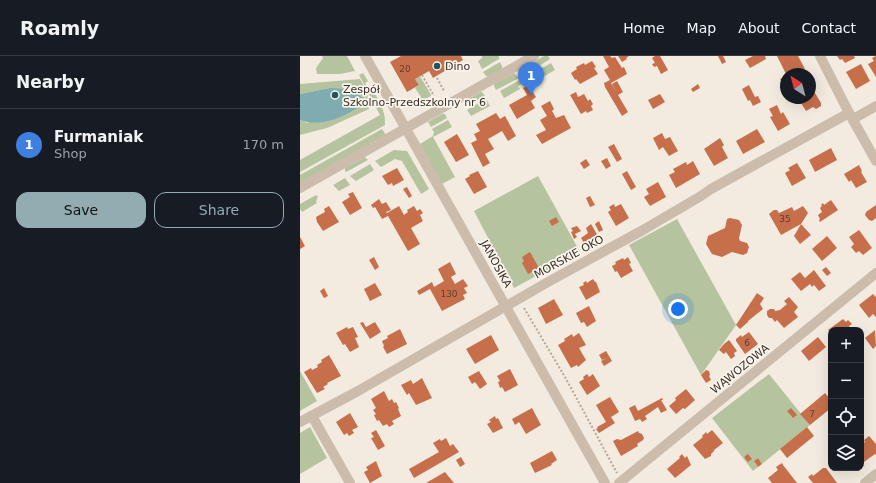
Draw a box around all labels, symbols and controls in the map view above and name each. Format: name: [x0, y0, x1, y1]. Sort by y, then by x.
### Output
text: Roamly: [20, 17, 99, 39]
text: Home: [623, 20, 665, 36]
text: Map: [687, 20, 716, 36]
text: About: [738, 20, 780, 36]
text: Contact: [802, 20, 856, 36]
place label: Dino: [445, 60, 470, 73]
marker: Dino: [432, 61, 442, 71]
pin: 1: [518, 62, 544, 95]
house number: 20: [399, 64, 411, 74]
north arrow: [780, 68, 816, 104]
text: Nearby: [16, 72, 85, 92]
place label: Zespół Szkolno-Przedszkolny nr 6: [343, 83, 486, 109]
marker: Zespół Szkolno-Przedszkolny nr 6: [330, 90, 340, 100]
text: Furmaniak: [54, 128, 143, 146]
text: 1: [24, 137, 34, 152]
text: 170 m: [242, 137, 284, 152]
text: Shop: [54, 146, 87, 161]
button: Save: [16, 192, 146, 228]
button: Share: [154, 192, 284, 228]
house number: 35: [779, 214, 791, 224]
street label: MORSKIE OKO: [532, 232, 606, 281]
street label: JANOSIKA: [477, 237, 515, 290]
house number: 130: [440, 289, 458, 299]
your location: [668, 299, 688, 319]
map controls: [828, 327, 864, 471]
button: +: [828, 327, 864, 363]
house number: 6: [744, 338, 750, 348]
street label: WĄWOZOWA: [708, 341, 772, 396]
button: −: [828, 363, 864, 399]
button: locate: [828, 399, 864, 435]
house number: 7: [809, 409, 815, 419]
button: layers: [828, 435, 864, 471]

